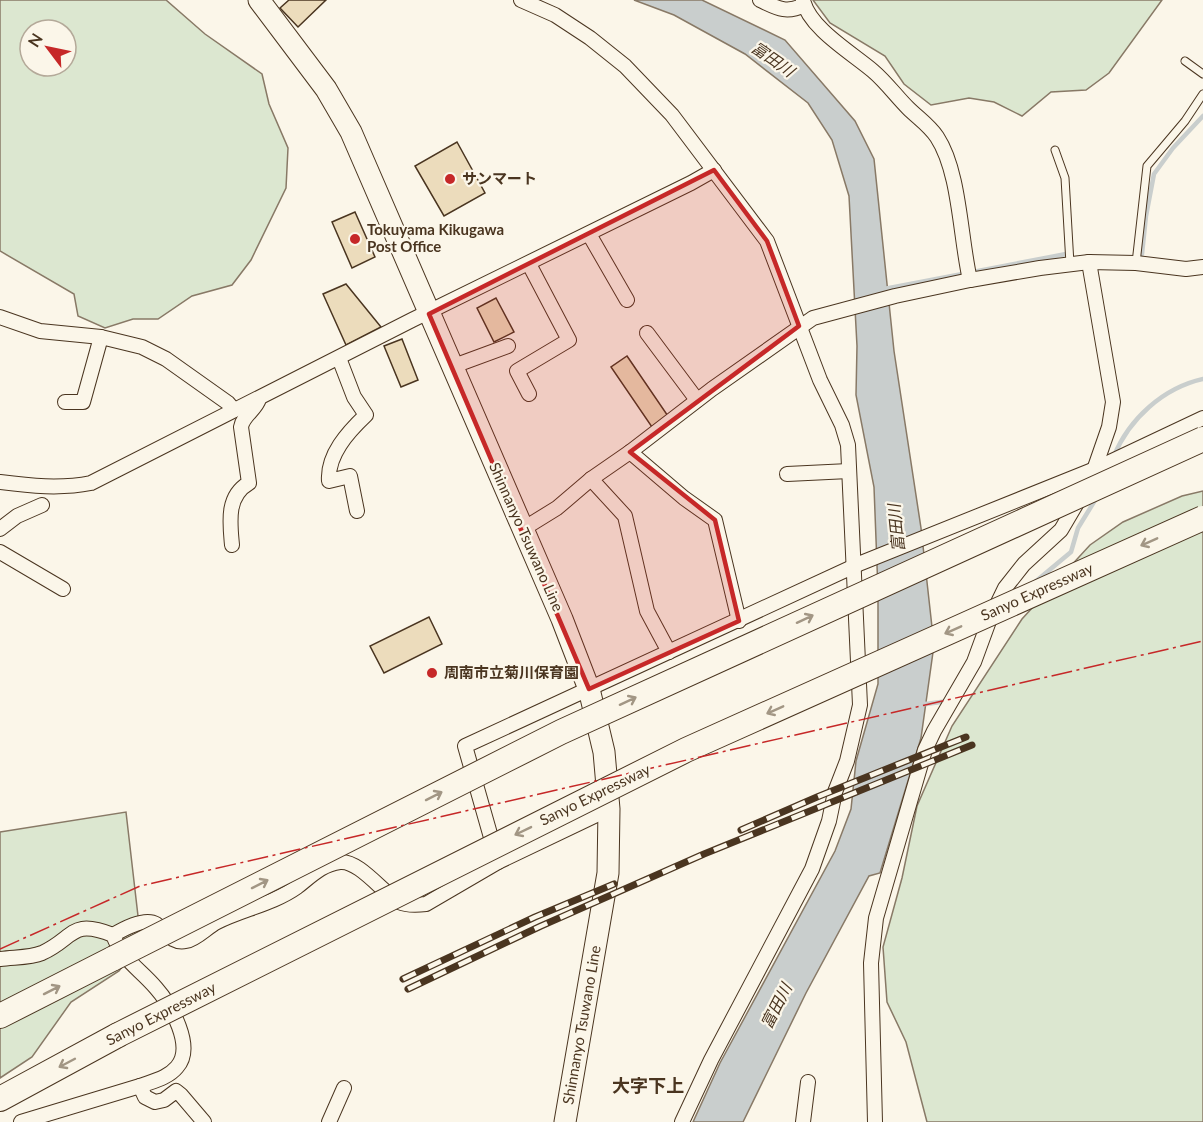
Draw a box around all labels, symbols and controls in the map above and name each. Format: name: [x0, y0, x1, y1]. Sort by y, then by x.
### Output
north arrow: [18, 18, 78, 78]
text: N: [24, 30, 46, 50]
water label: 富田川: [748, 37, 800, 81]
place label: サンマート: [462, 169, 537, 187]
marker: サンマート: [443, 172, 457, 186]
place label: Tokuyama Kikugawa Post Office: [367, 220, 504, 255]
marker: Tokuyama Kikugawa Post Office: [348, 232, 362, 246]
street label: Shinnanyo Tsuwano Line: [486, 459, 568, 614]
water label: 富田川: [883, 501, 907, 553]
one-way arrow: [1141, 536, 1159, 548]
street label: Sanyo Expressway: [978, 558, 1096, 624]
one-way arrow: [796, 613, 814, 625]
one-way arrow: [944, 625, 962, 637]
place label: 周南市立菊川保育園: [444, 663, 579, 681]
marker: 周南市立菊川保育園: [425, 666, 439, 680]
one-way arrow: [619, 695, 637, 707]
one-way arrow: [766, 705, 784, 716]
street label: Sanyo Expressway: [536, 759, 653, 829]
one-way arrow: [425, 790, 443, 802]
one-way arrow: [514, 825, 532, 837]
one-way arrow: [251, 878, 269, 890]
street label: Shinnanyo Tsuwano Line: [558, 944, 604, 1106]
street label: Sanyo Expressway: [103, 978, 219, 1049]
water label: 富田川: [756, 978, 796, 1031]
one-way arrow: [43, 983, 61, 995]
one-way arrow: [59, 1057, 76, 1069]
district label: 大字下上: [612, 1074, 684, 1096]

